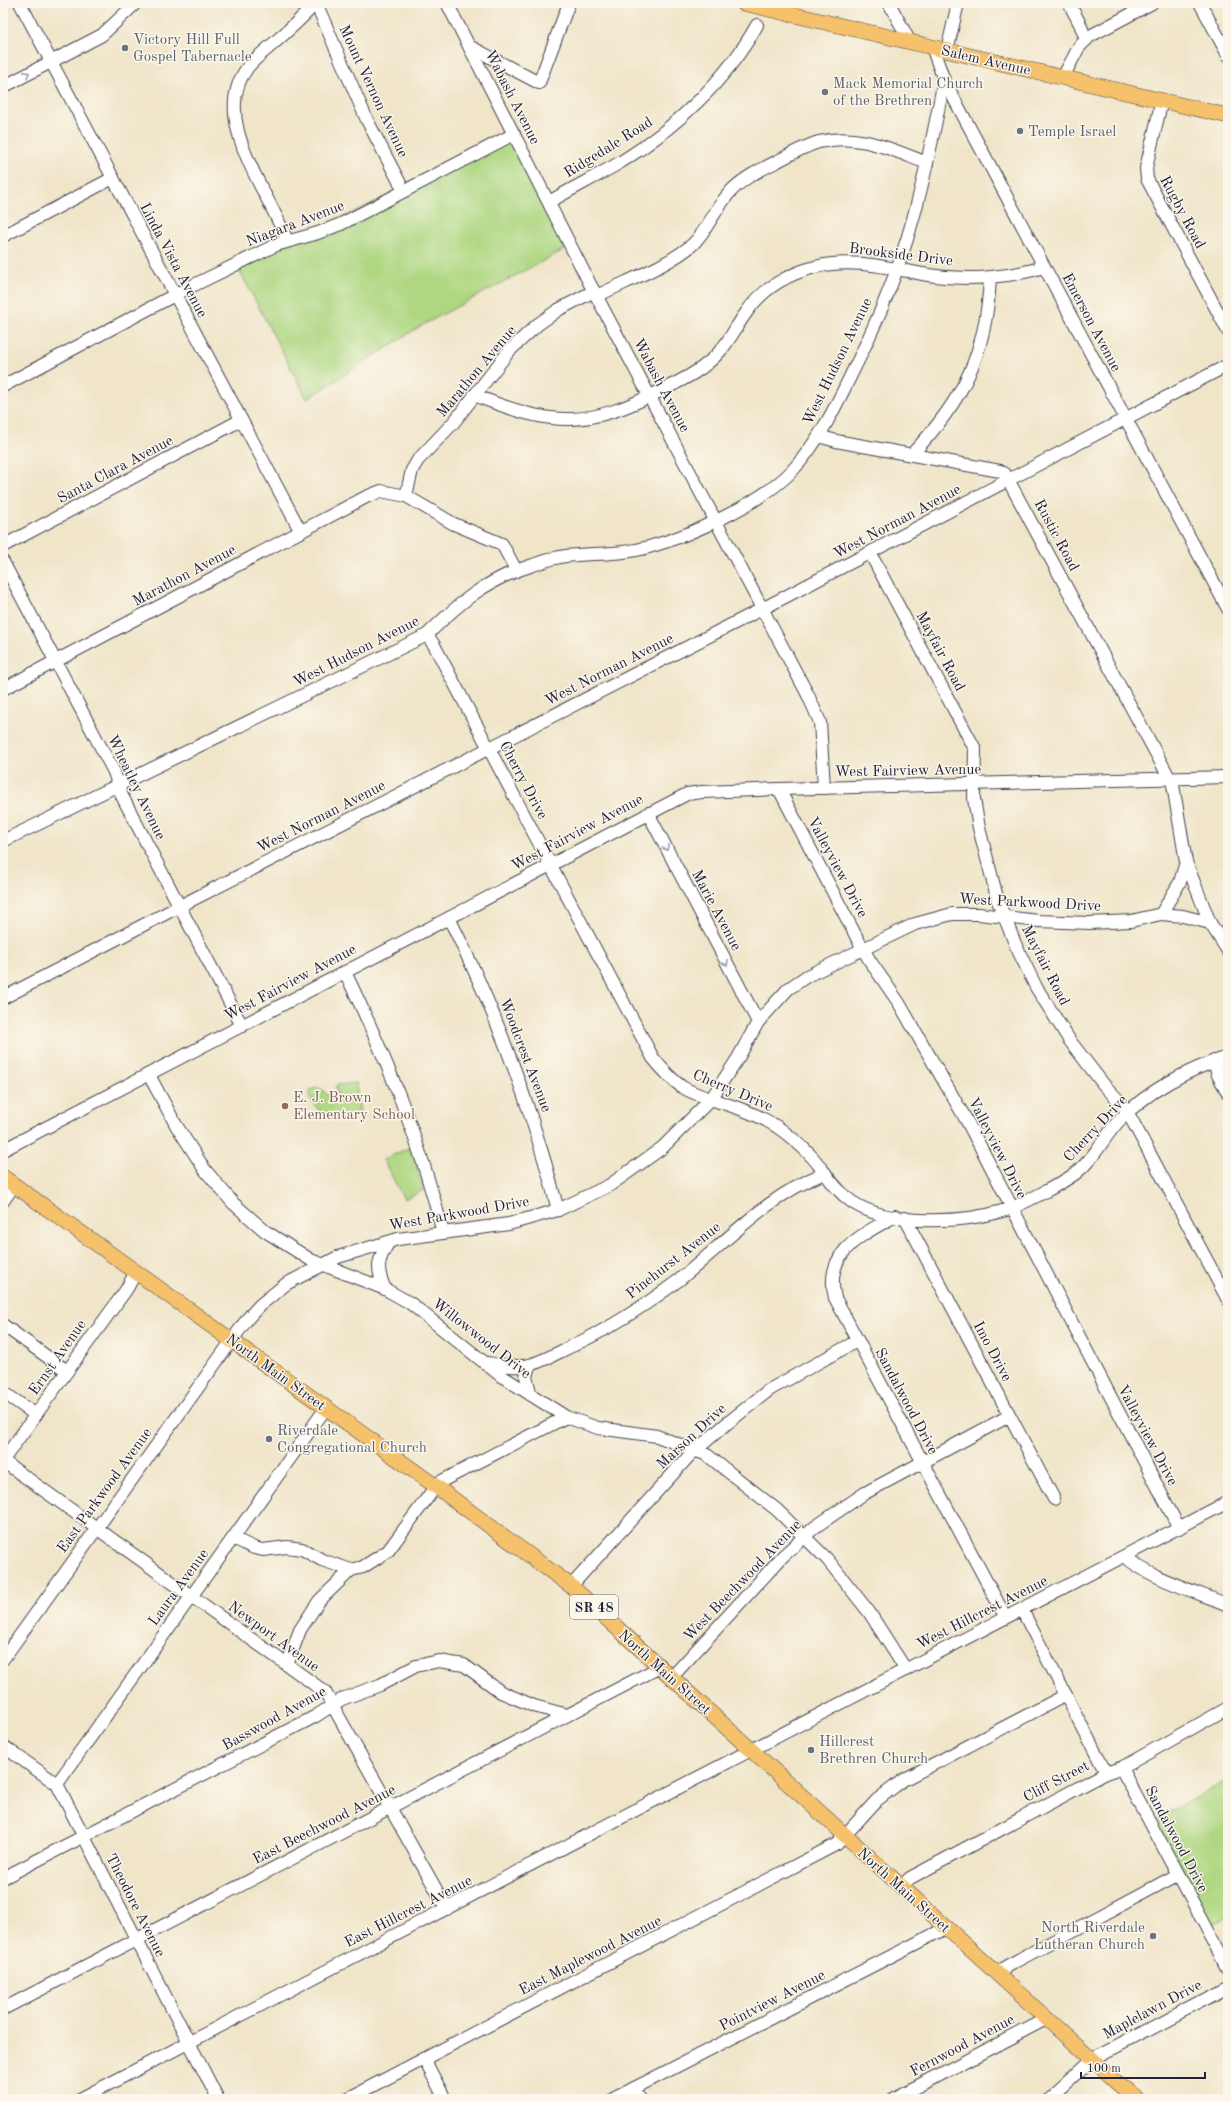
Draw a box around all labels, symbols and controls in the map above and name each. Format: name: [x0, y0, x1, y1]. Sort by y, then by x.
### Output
street label: Mount Vernon Avenue: [335, 23, 410, 160]
place label: Victory Hill Full Gospel Tabernacle: [133, 33, 252, 65]
marker: Victory Hill Full Gospel Tabernacle: [120, 43, 130, 53]
street label: Salem Avenue: [939, 44, 1032, 79]
street label: Wabash Avenue: [481, 48, 542, 147]
one-way arrow: [23, 71, 30, 79]
place label: Mack Memorial Church of the Brethren: [833, 77, 983, 109]
marker: Mack Memorial Church of the Brethren: [820, 87, 830, 97]
street label: Ridgedale Road: [562, 115, 656, 182]
place label: Temple Israel: [1028, 125, 1116, 140]
marker: Temple Israel: [1015, 126, 1025, 136]
street label: Rugby Road: [1156, 174, 1207, 252]
street label: Niagara Avenue: [244, 199, 347, 250]
street label: Linda Vista Avenue: [136, 201, 209, 321]
street label: Brookside Drive: [848, 242, 954, 269]
street label: Emerson Avenue: [1058, 271, 1123, 375]
street label: West Hudson Avenue: [801, 296, 876, 427]
street label: Marathon Avenue: [435, 323, 520, 421]
street label: Wabash Avenue: [630, 336, 692, 435]
street label: Santa Clara Avenue: [55, 433, 176, 507]
street label: West Norman Avenue: [832, 482, 964, 562]
street label: Rustic Road: [1031, 497, 1081, 574]
street label: Marathon Avenue: [131, 543, 239, 610]
street label: Mayfair Road: [912, 609, 967, 694]
street label: West Hudson Avenue: [291, 614, 422, 691]
street label: West Norman Avenue: [543, 631, 676, 709]
street label: Wheatley Avenue: [104, 733, 168, 842]
street label: Cherry Drive: [496, 739, 549, 822]
street label: West Fairview Avenue: [835, 763, 982, 780]
street label: West Norman Avenue: [255, 778, 388, 856]
street label: West Fairview Avenue: [509, 792, 646, 874]
street label: Valleyview Drive: [804, 815, 870, 921]
one-way arrow: [661, 844, 669, 851]
street label: Marie Avenue: [688, 868, 743, 954]
street label: West Parkwood Drive: [959, 892, 1101, 915]
street label: Mayfair Road: [1018, 923, 1071, 1008]
street label: West Fairview Avenue: [222, 942, 359, 1024]
one-way arrow: [722, 959, 729, 966]
street label: Woodcrest Avenue: [496, 997, 553, 1115]
street label: Cherry Drive: [690, 1068, 775, 1115]
place label: E. J. Brown Elementary School: [293, 1091, 415, 1123]
street label: Cherry Drive: [1061, 1093, 1131, 1165]
street label: Valleyview Drive: [965, 1096, 1029, 1202]
marker: E. J. Brown Elementary School: [280, 1101, 290, 1111]
street label: West Parkwood Drive: [388, 1195, 531, 1234]
street label: Pinehurst Avenue: [624, 1220, 724, 1303]
street label: Willowwood Drive: [429, 1296, 533, 1382]
street label: Ernst Avenue: [27, 1317, 90, 1398]
street label: Imo Drive: [970, 1319, 1014, 1384]
street label: North Main Street: [223, 1332, 328, 1414]
street label: Sandalwood Drive: [871, 1346, 940, 1457]
street label: Valleyview Drive: [1114, 1383, 1180, 1489]
street label: Marson Drive: [655, 1401, 730, 1473]
place label: Riverdale Congregational Church: [277, 1424, 427, 1456]
street label: East Parkwood Avenue: [55, 1426, 155, 1556]
marker: Riverdale Congregational Church: [264, 1434, 274, 1444]
street label: West Beechwood Avenue: [681, 1518, 805, 1644]
street label: Laura Avenue: [146, 1547, 212, 1629]
street label: West Hillcrest Avenue: [915, 1574, 1051, 1653]
road number: SR 48: [570, 1595, 618, 1619]
street label: Newport Avenue: [225, 1599, 322, 1675]
street label: North Main Street: [615, 1628, 713, 1718]
street label: Basswood Avenue: [220, 1685, 329, 1754]
place label: Hillcrest Brethren Church: [819, 1735, 928, 1767]
marker: Hillcrest Brethren Church: [806, 1745, 816, 1755]
street label: Cliff Street: [1021, 1759, 1092, 1806]
street label: East Beechwood Avenue: [251, 1783, 399, 1868]
street label: Sandalwood Drive: [1141, 1784, 1210, 1895]
street label: North Main Street: [854, 1846, 952, 1936]
street label: Theodore Avenue: [102, 1852, 167, 1960]
street label: East Hillcrest Avenue: [343, 1874, 475, 1951]
street label: East Maplewood Avenue: [517, 1914, 665, 1999]
place label: North Riverdale Lutheran Church: [1034, 1921, 1145, 1953]
marker: North Riverdale Lutheran Church: [1148, 1931, 1158, 1941]
street label: Pointview Avenue: [717, 1968, 828, 2034]
street label: Maplelawn Drive: [1101, 1978, 1205, 2043]
street label: Fernwood Avenue: [908, 2013, 1017, 2080]
scale bar: [1081, 2054, 1205, 2080]
text: 100 m: [1087, 2063, 1121, 2075]

